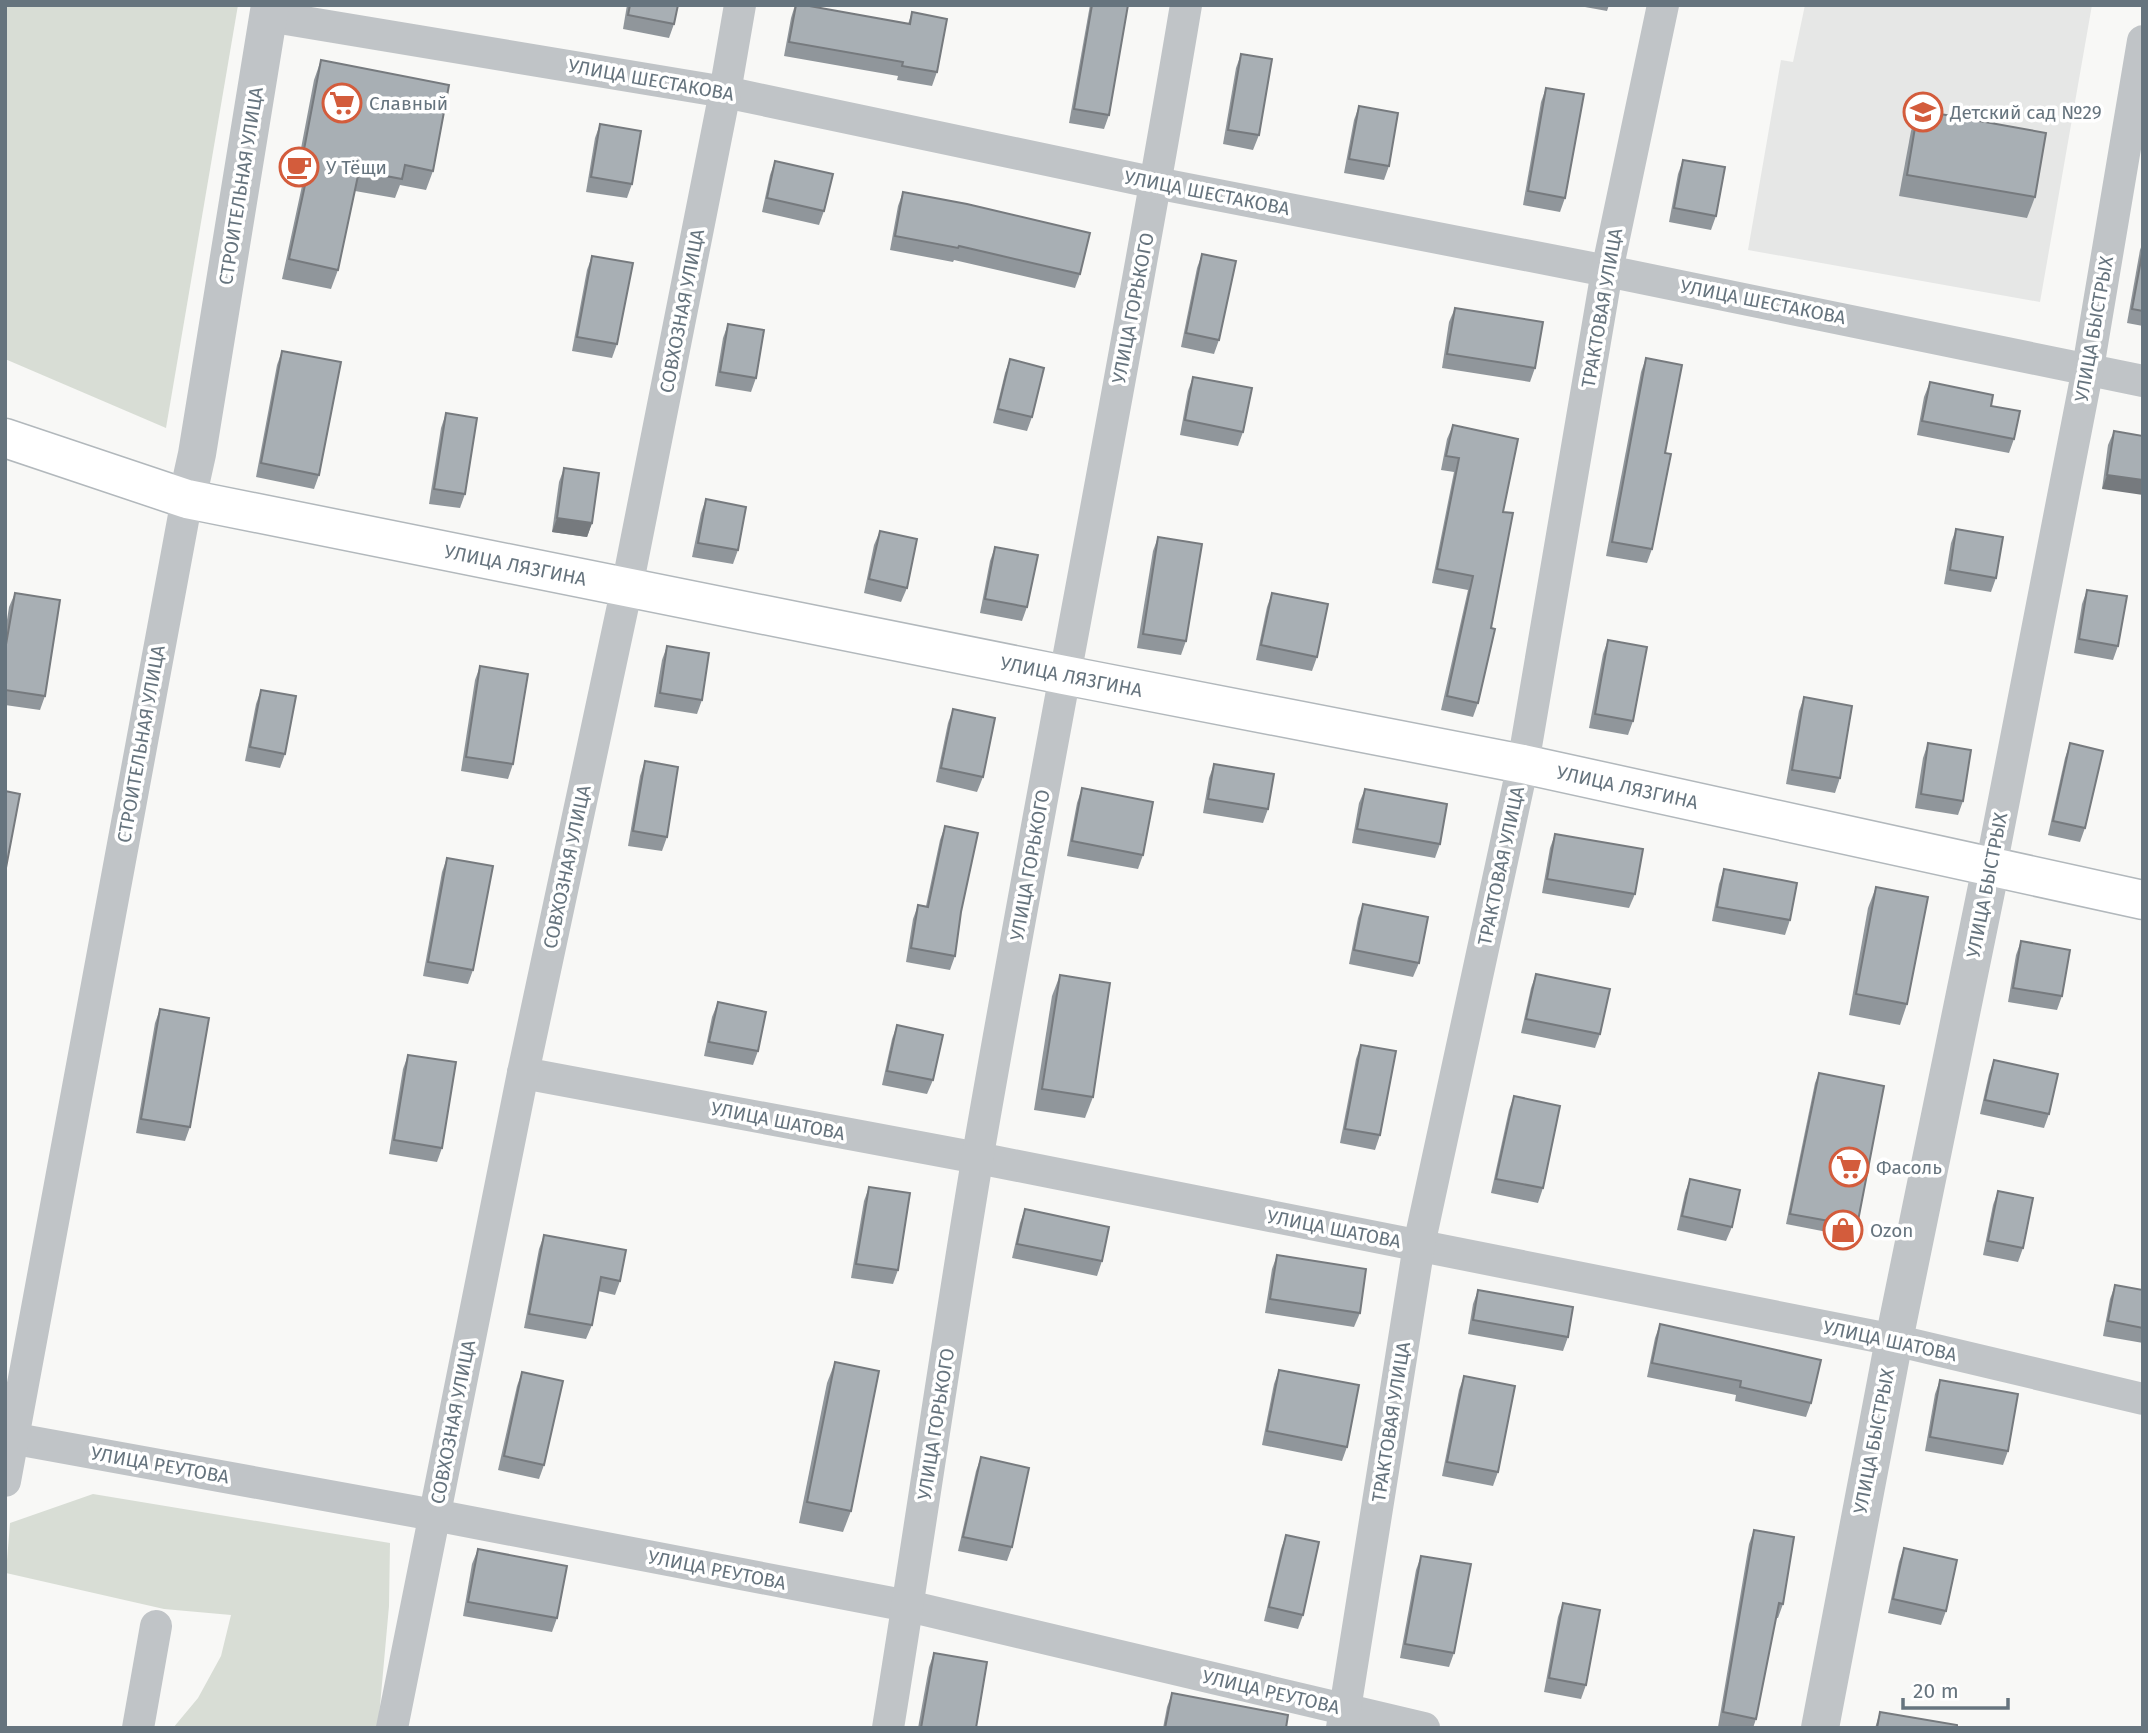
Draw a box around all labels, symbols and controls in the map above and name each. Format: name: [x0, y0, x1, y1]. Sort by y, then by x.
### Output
street label: УЛИЦА ШЕСТАКОВА: [566, 54, 736, 106]
supermarket icon: Славный: [321, 82, 363, 124]
street label: СТРОИТЕЛЬНАЯ УЛИЦА: [214, 85, 268, 287]
school or university icon: Детский сад №29: [1902, 91, 1944, 133]
place label: Славный: [369, 92, 448, 115]
place label: Детский сад №29: [1949, 101, 2102, 124]
cafe icon: У Тёщи: [278, 146, 320, 188]
place label: У Тёщи: [326, 156, 387, 179]
street label: УЛИЦА ШЕСТАКОВА: [1122, 166, 1292, 220]
street label: ТРАКТОВАЯ УЛИЦА: [1577, 226, 1627, 390]
street label: СОВХОЗНАЯ УЛИЦА: [655, 227, 709, 395]
street label: УЛИЦА ГОРЬКОГО: [1107, 231, 1159, 385]
street label: УЛИЦА БЫСТРЫХ: [2070, 254, 2118, 404]
street label: УЛИЦА ШЕСТАКОВА: [1678, 275, 1848, 329]
street label: УЛИЦА ЛЯЗГИНА: [442, 539, 589, 590]
street label: СТРОИТЕЛЬНАЯ УЛИЦА: [112, 643, 170, 845]
street label: УЛИЦА ЛЯЗГИНА: [998, 651, 1145, 701]
street label: УЛИЦА ЛЯЗГИНА: [1555, 760, 1701, 814]
street label: СОВХОЗНАЯ УЛИЦА: [538, 783, 596, 951]
street label: ТРАКТОВАЯ УЛИЦА: [1473, 784, 1529, 948]
street label: УЛИЦА ГОРЬКОГО: [1005, 788, 1055, 942]
street label: УЛИЦА БЫСТРЫХ: [1962, 810, 2013, 960]
street label: УЛИЦА ШАТОВА: [709, 1097, 847, 1145]
supermarket icon: Фасоль: [1828, 1146, 1870, 1188]
place label: Фасоль: [1876, 1156, 1942, 1179]
street label: УЛИЦА ШАТОВА: [1265, 1205, 1403, 1253]
shop icon: Ozon: [1822, 1209, 1864, 1251]
place label: Ozon: [1870, 1219, 1913, 1242]
street label: УЛИЦА ШАТОВА: [1821, 1316, 1959, 1366]
street label: СОВХОЗНАЯ УЛИЦА: [426, 1338, 480, 1506]
street label: ТРАКТОВАЯ УЛИЦА: [1367, 1340, 1415, 1504]
street label: УЛИЦА ГОРЬКОГО: [913, 1347, 959, 1501]
street label: УЛИЦА БЫСТРЫХ: [1849, 1366, 1900, 1516]
street label: УЛИЦА РЕУТОВА: [89, 1442, 231, 1488]
street label: УЛИЦА РЕУТОВА: [646, 1545, 788, 1595]
street label: УЛИЦА РЕУТОВА: [1200, 1665, 1342, 1719]
scale bar: [1903, 1666, 2008, 1710]
text: 20 m: [1913, 1678, 1959, 1704]

